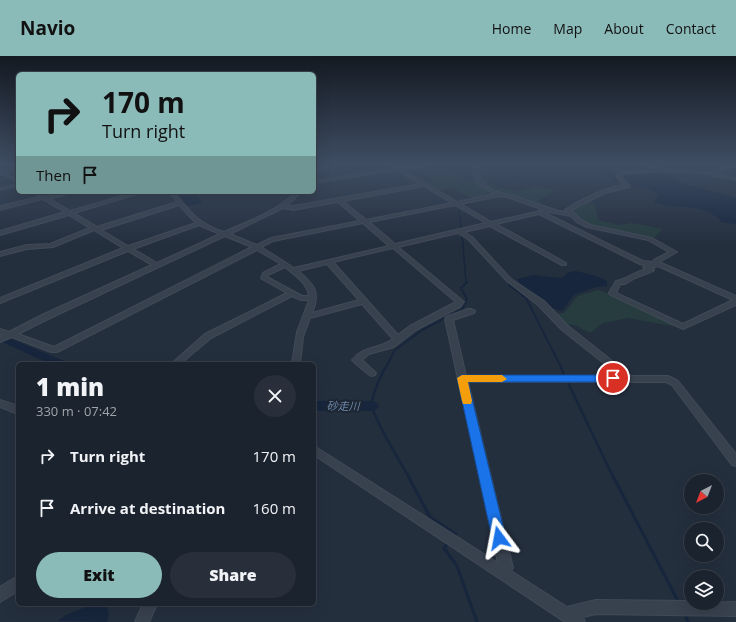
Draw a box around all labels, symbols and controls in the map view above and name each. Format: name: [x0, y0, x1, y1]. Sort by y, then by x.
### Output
text: Navio: [20, 15, 75, 41]
text: Home: [492, 19, 531, 38]
text: Map: [553, 19, 582, 38]
text: About: [604, 19, 644, 38]
text: Contact: [666, 19, 716, 38]
text: 170 m: [102, 83, 185, 121]
icon: right: [36, 88, 88, 140]
text: Turn right: [102, 119, 185, 143]
icon: arrive: [79, 164, 101, 186]
text: Then: [36, 165, 71, 185]
pin: [596, 361, 630, 395]
icon: arrive: [602, 367, 624, 389]
text: 1 min: [36, 370, 104, 403]
button: close: [254, 375, 296, 417]
water label: 砂走川: [326, 398, 361, 413]
text: 330 m · 07:42: [36, 402, 117, 420]
icon: right: [36, 445, 58, 467]
text: Turn right: [70, 446, 145, 466]
text: 170 m: [252, 446, 296, 466]
north arrow: [684, 474, 724, 514]
map controls: [684, 474, 724, 610]
icon: arrive: [36, 497, 58, 519]
text: Arrive at destination: [70, 498, 225, 518]
text: 160 m: [252, 498, 296, 518]
position arrow: [478, 517, 520, 559]
button: search: [684, 522, 724, 562]
button: Exit: [36, 552, 162, 598]
button: Share: [170, 552, 296, 598]
button: layers: [684, 570, 724, 610]

